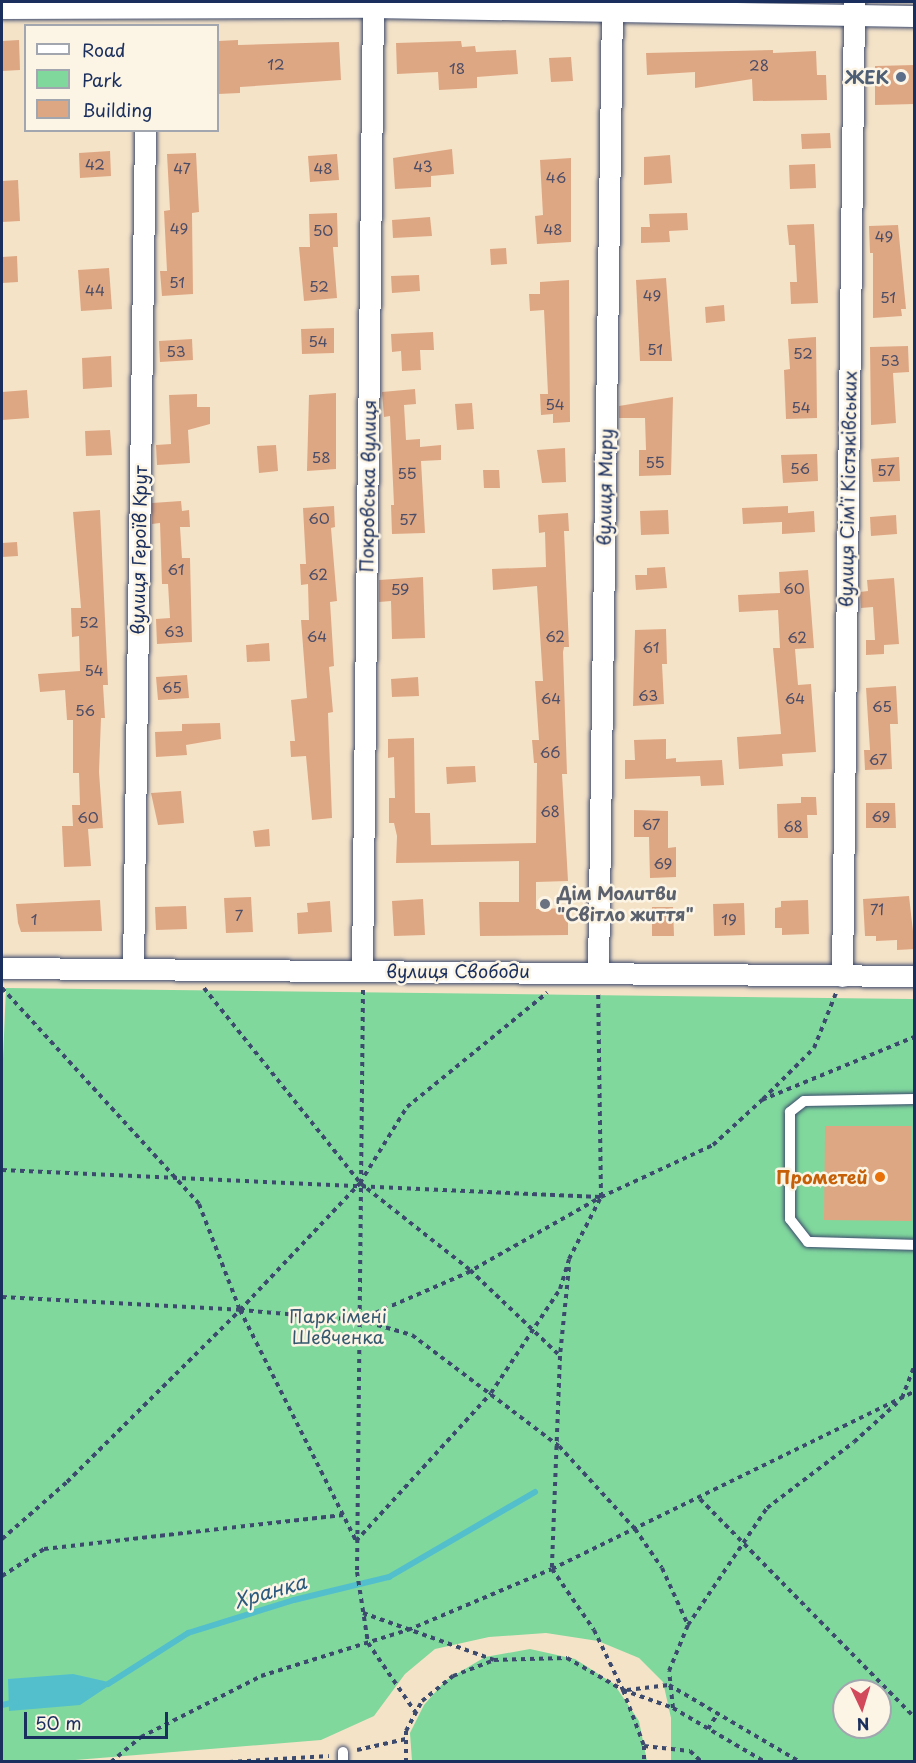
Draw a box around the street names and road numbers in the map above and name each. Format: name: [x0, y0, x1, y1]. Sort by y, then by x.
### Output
street label: вулиця Сімʼї Кістяківських: [835, 370, 861, 608]
street label: Покровська вулиця: [356, 399, 380, 573]
street label: вулиця Миру: [593, 428, 617, 546]
street label: вулиця Героїв Крут: [127, 465, 151, 635]
street label: вулиця Свободи: [386, 960, 530, 982]

